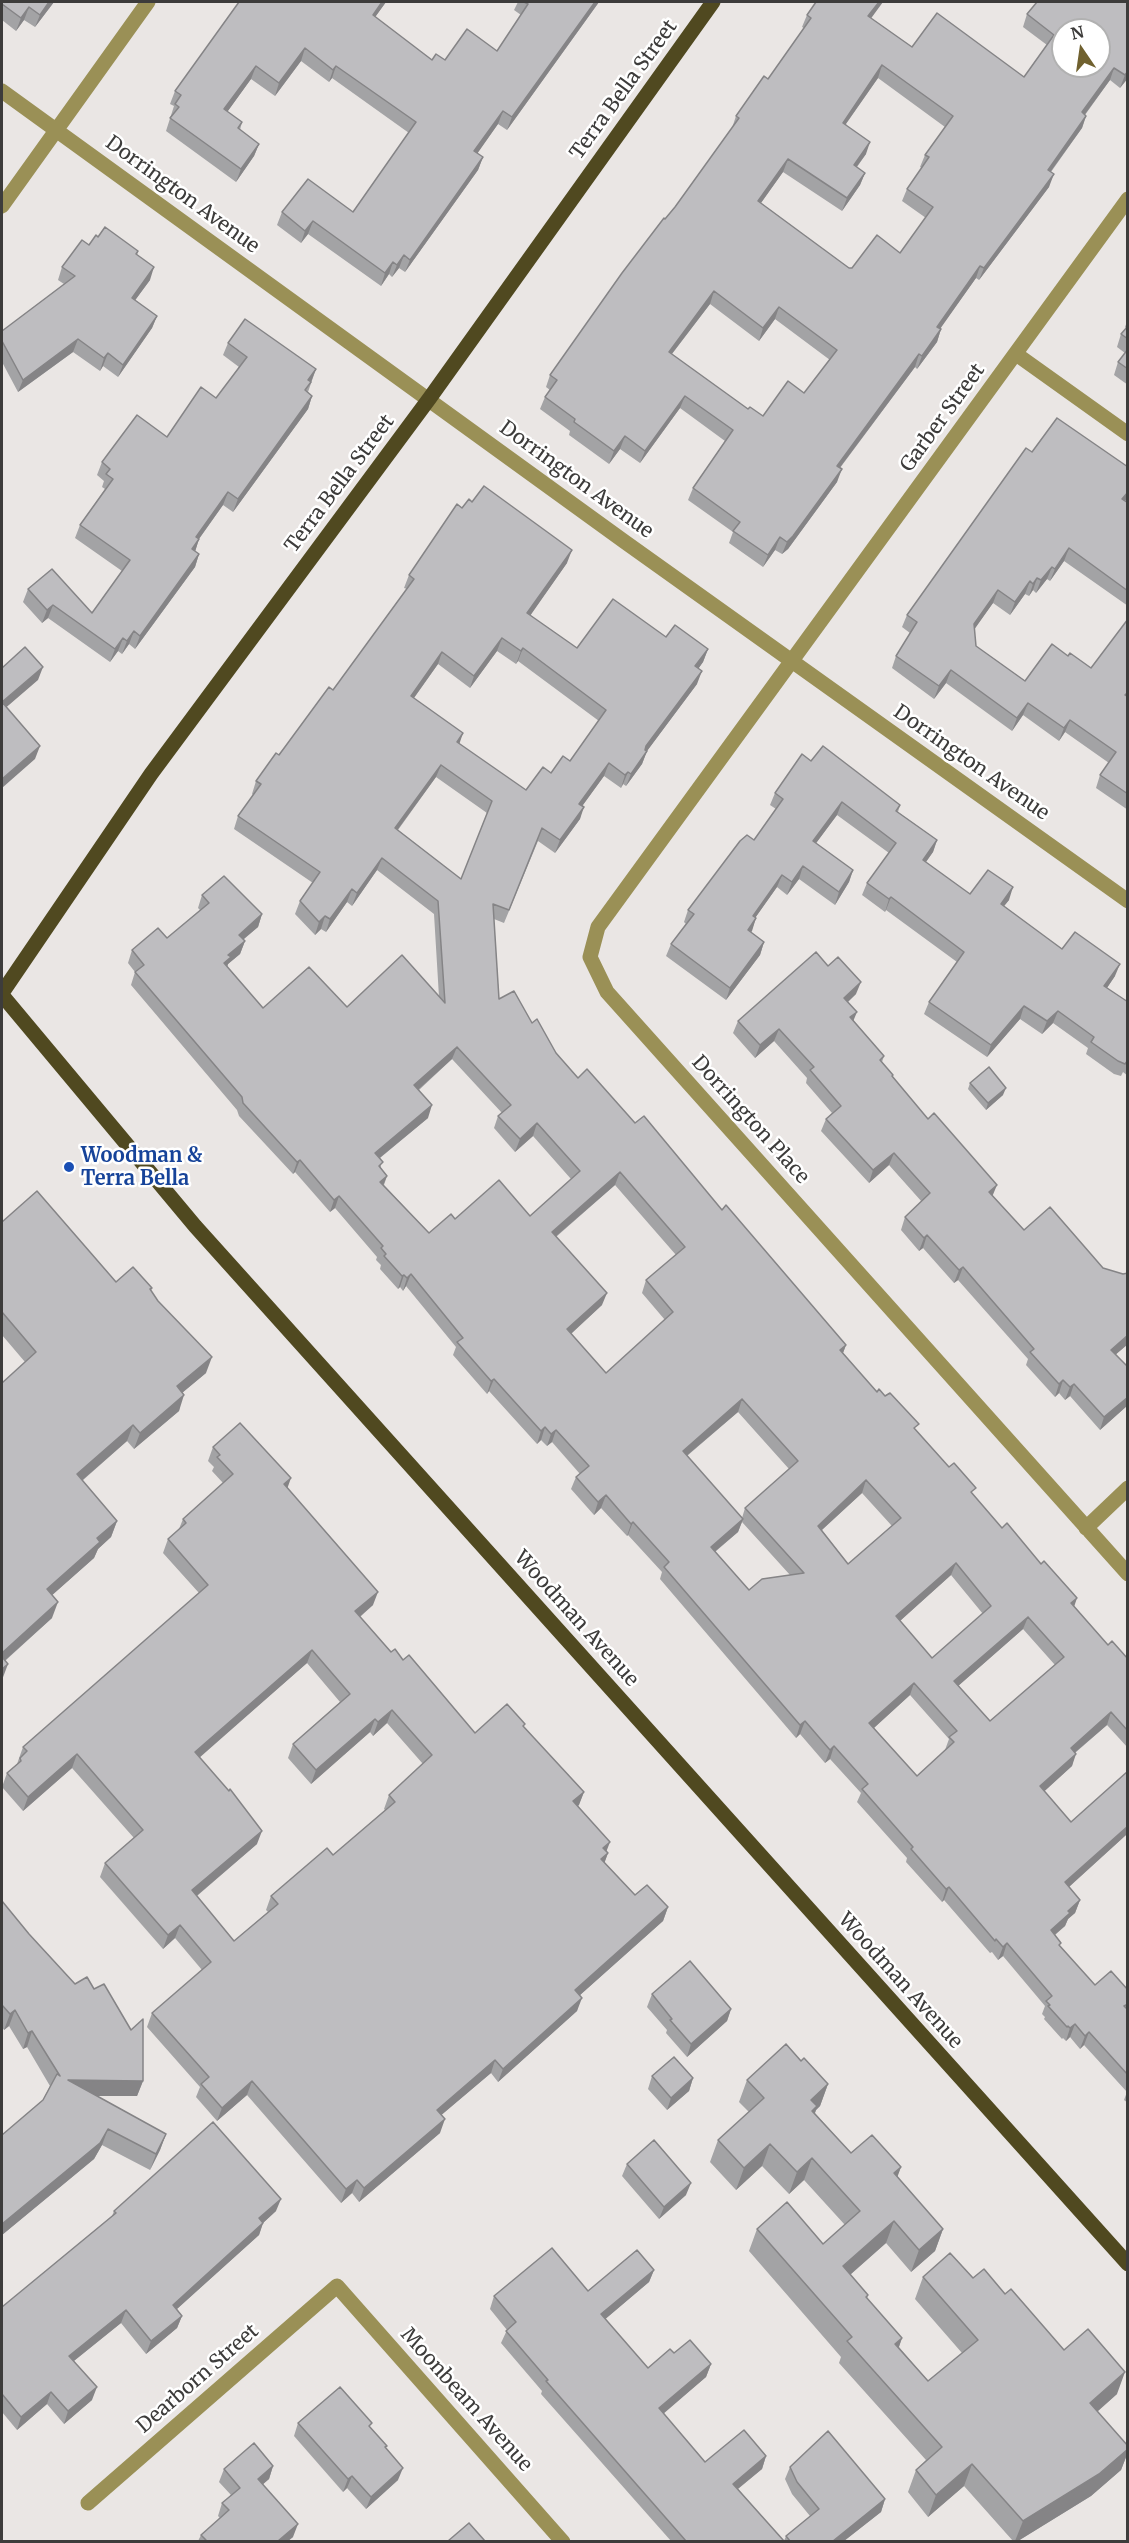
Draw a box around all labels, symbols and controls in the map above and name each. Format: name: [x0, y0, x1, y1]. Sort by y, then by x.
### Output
street label: Terra Bella Street: [565, 16, 683, 164]
north arrow: [1051, 18, 1111, 78]
text: N: [1069, 21, 1086, 44]
street label: Dorrington Avenue: [100, 131, 264, 259]
street label: Garber Street: [896, 359, 990, 477]
street label: Terra Bella Street: [280, 410, 400, 558]
street label: Dorrington Avenue: [494, 416, 658, 544]
street label: Dorrington Avenue: [889, 700, 1053, 826]
street label: Dorrington Place: [686, 1051, 814, 1189]
place label: Woodman & Terra Bella: [81, 1144, 202, 1191]
marker: Woodman & Terra Bella: [62, 1160, 76, 1174]
street label: Woodman Avenue: [509, 1546, 643, 1692]
street label: Woodman Avenue: [833, 1908, 967, 2054]
street label: Dearborn Street: [132, 2320, 264, 2438]
street label: Moonbeam Avenue: [395, 2323, 537, 2477]

